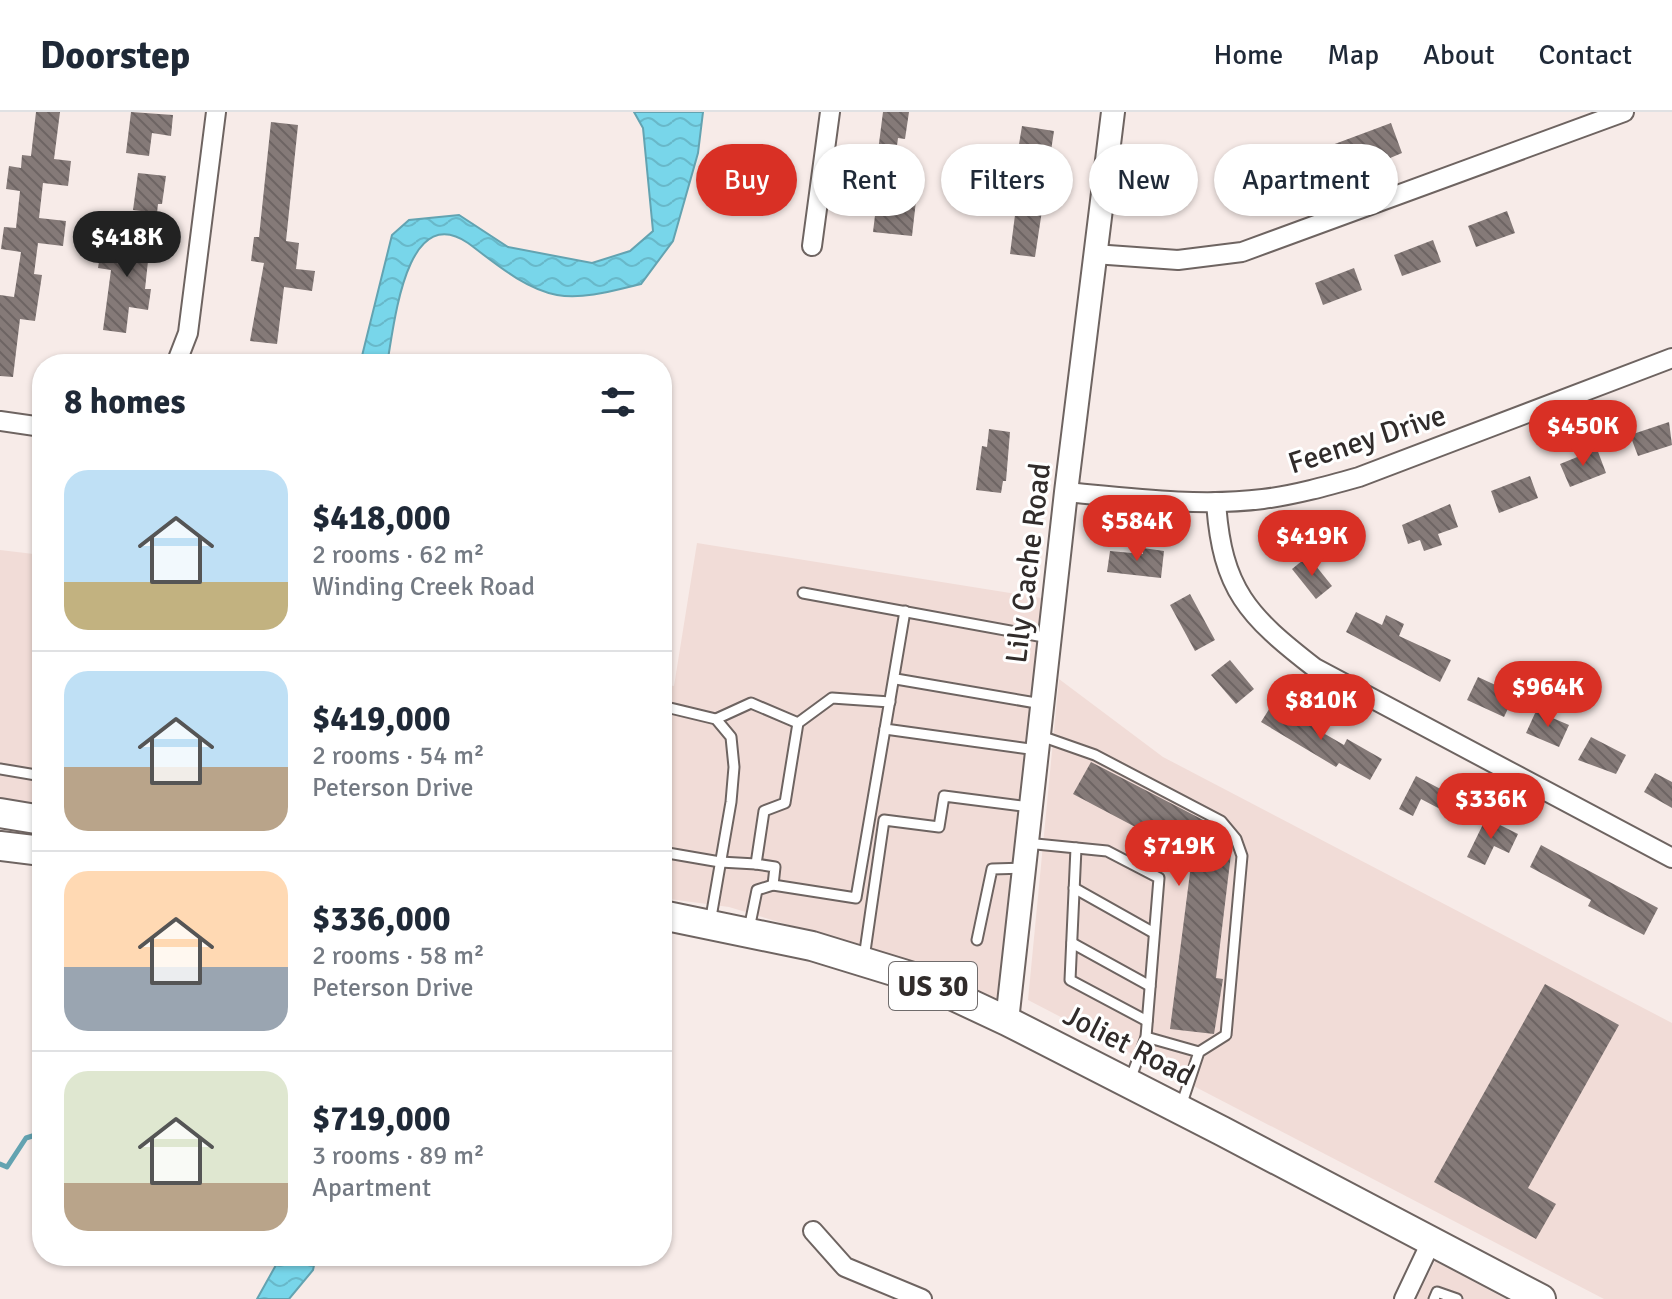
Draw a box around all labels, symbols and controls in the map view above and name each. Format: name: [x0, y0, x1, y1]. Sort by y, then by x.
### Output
text: Doorstep: [40, 32, 190, 79]
text: Home: [1214, 38, 1283, 72]
text: Map: [1327, 38, 1379, 72]
text: About: [1423, 38, 1495, 72]
text: Contact: [1539, 38, 1632, 72]
chip: Buy: [696, 144, 797, 216]
chip: Rent: [813, 144, 925, 216]
chip: Filters: [941, 144, 1073, 216]
chip: New: [1089, 144, 1198, 216]
chip: Apartment: [1214, 144, 1398, 216]
pin: $418K: [71, 211, 183, 279]
text: $418K: [91, 221, 163, 253]
icon: filters: [596, 380, 640, 424]
text: 8 homes: [64, 381, 185, 423]
street label: Feeney Drive: [1284, 397, 1451, 482]
pin: $450K: [1527, 400, 1639, 468]
text: $450K: [1547, 410, 1619, 442]
street label: Lily Cache Road: [998, 461, 1059, 665]
pin: $584K: [1081, 495, 1193, 563]
text: $418,000: [312, 497, 451, 539]
icon: home: [128, 502, 224, 598]
text: $584K: [1101, 505, 1173, 537]
pin: $419K: [1256, 510, 1368, 578]
text: $419K: [1276, 520, 1348, 552]
text: 2 rooms · 62 m²: [312, 539, 485, 571]
text: Winding Creek Road: [312, 571, 535, 603]
pin: $964K: [1492, 661, 1604, 729]
text: $964K: [1512, 671, 1584, 703]
pin: $810K: [1265, 674, 1377, 742]
text: $810K: [1285, 684, 1357, 716]
text: $419,000: [312, 698, 451, 740]
icon: home: [128, 703, 224, 799]
text: 2 rooms · 54 m²: [312, 740, 485, 772]
text: Peterson Drive: [312, 772, 473, 804]
pin: $336K: [1435, 773, 1547, 841]
text: $336K: [1455, 783, 1527, 815]
pin: $719K: [1123, 820, 1235, 888]
text: $719K: [1143, 830, 1215, 862]
text: $336,000: [312, 898, 451, 940]
icon: home: [128, 903, 224, 999]
text: 2 rooms · 58 m²: [312, 940, 485, 972]
road number: US 30: [889, 962, 977, 1010]
text: Peterson Drive: [312, 972, 473, 1004]
street label: Joliet Road: [1057, 997, 1201, 1094]
text: $719,000: [312, 1098, 451, 1140]
icon: home: [128, 1103, 224, 1199]
text: 3 rooms · 89 m²: [312, 1140, 485, 1172]
text: Apartment: [312, 1172, 431, 1204]

